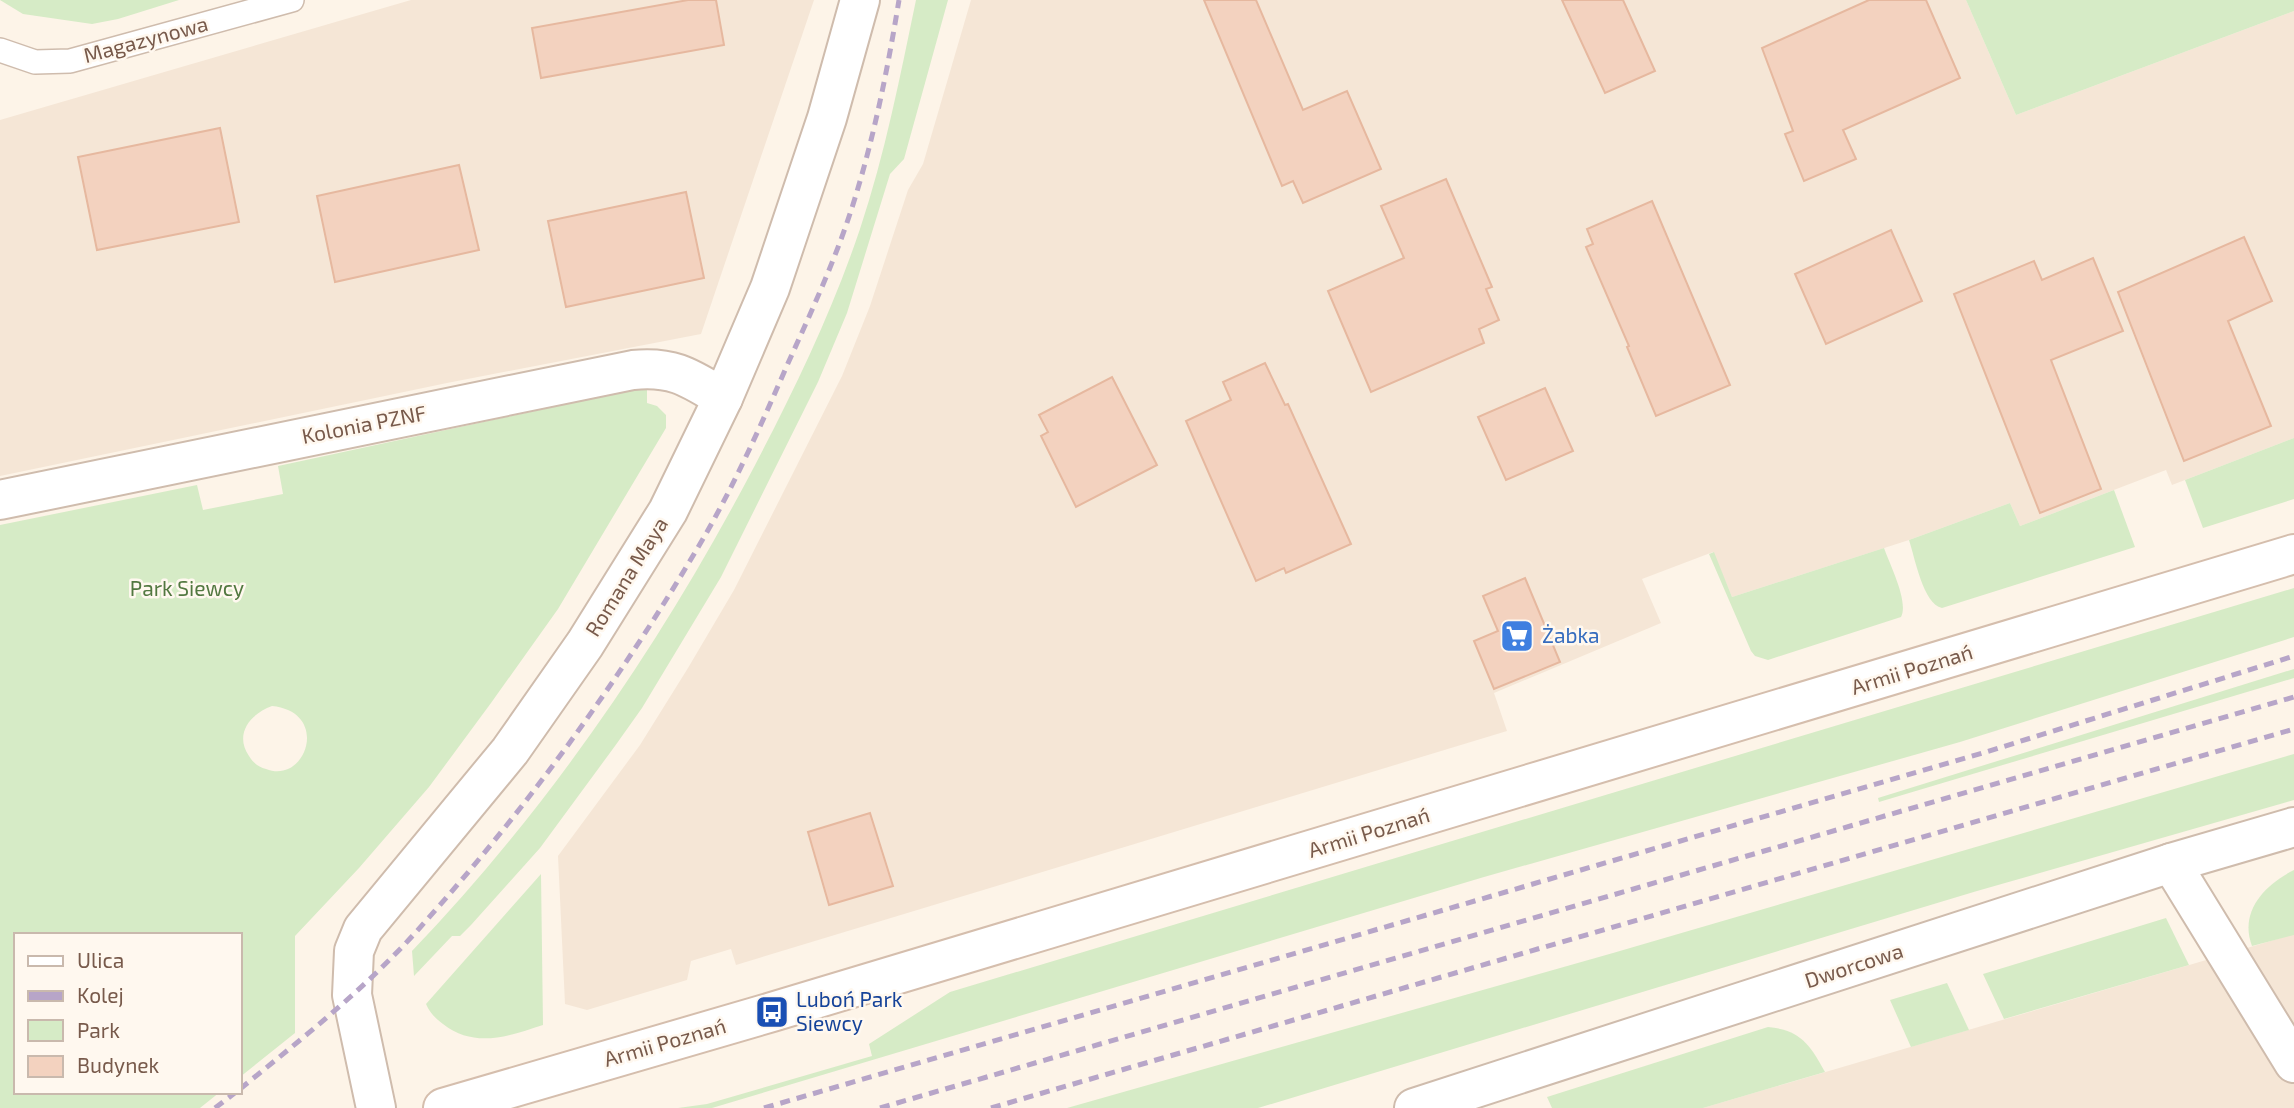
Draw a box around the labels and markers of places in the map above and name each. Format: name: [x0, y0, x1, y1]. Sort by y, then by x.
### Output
supermarket icon: Żabka: [1498, 617, 1536, 655]
place label: Żabka: [1542, 622, 1600, 647]
place label: Luboń Park Siewcy: [796, 986, 903, 1035]
bus stop icon: Luboń Park Siewcy: [753, 993, 791, 1031]

